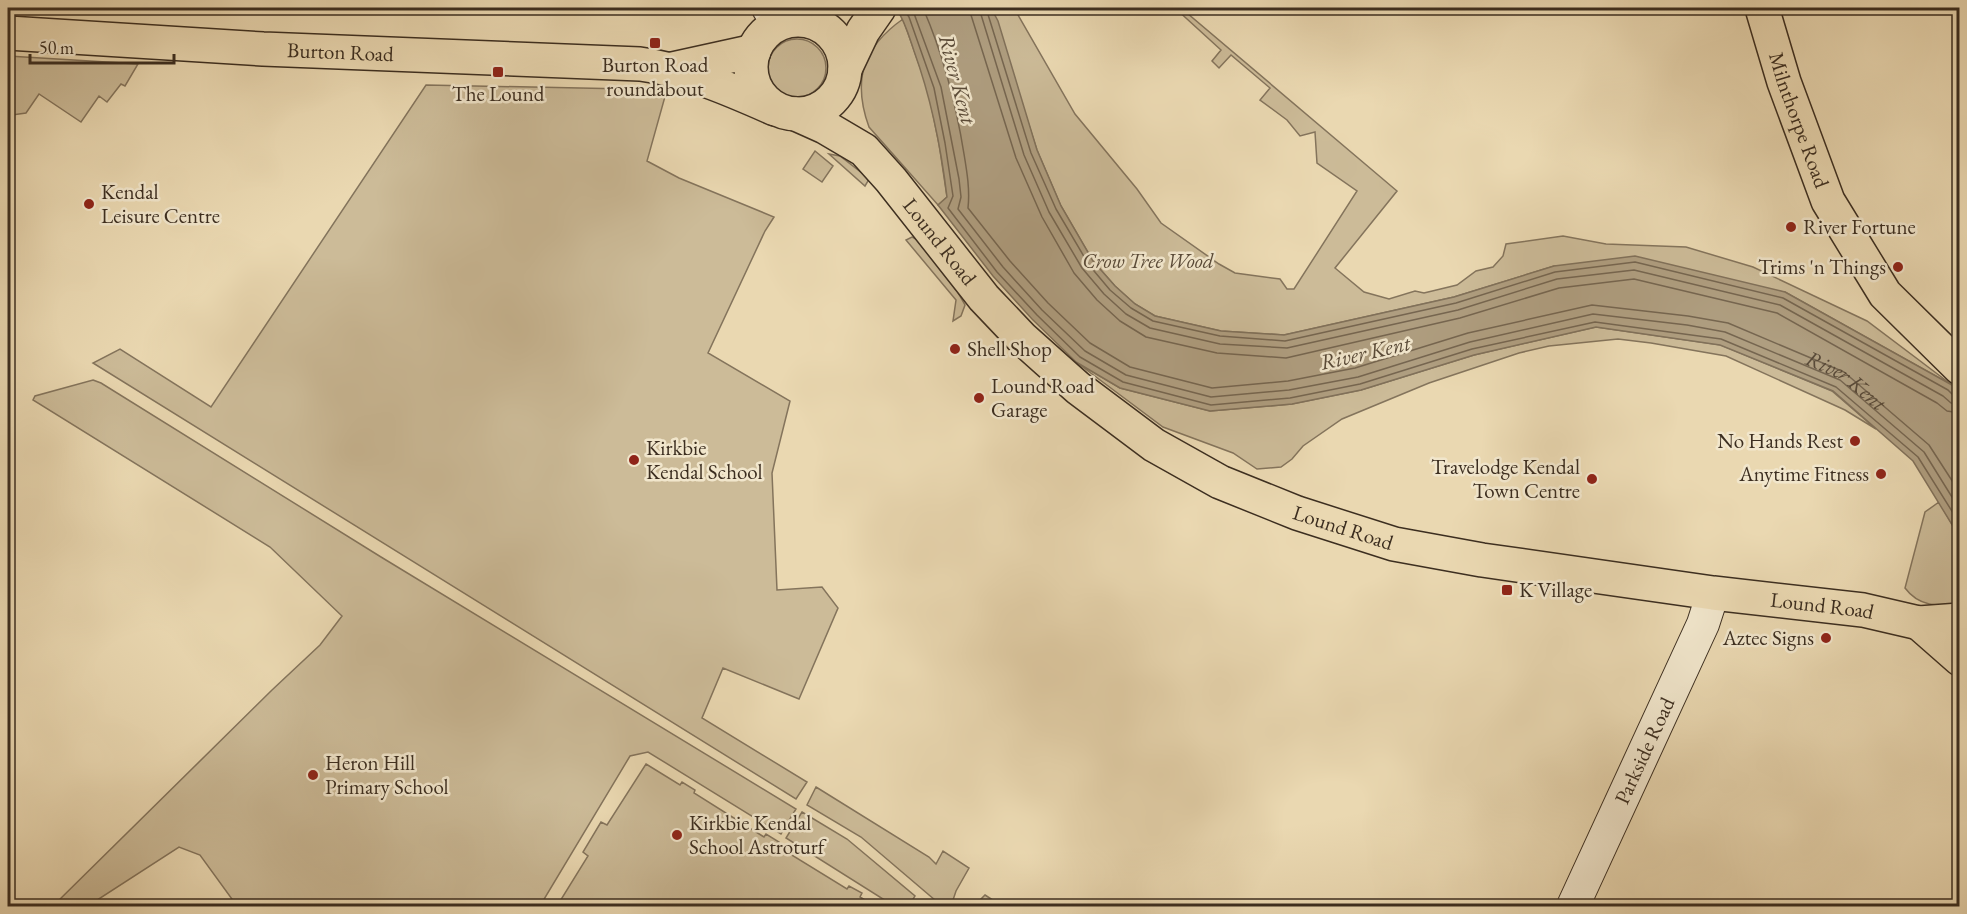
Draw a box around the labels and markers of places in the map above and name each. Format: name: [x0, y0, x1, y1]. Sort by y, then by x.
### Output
marker: Burton Road roundabout: [648, 36, 662, 50]
place label: Burton Road roundabout: [602, 51, 709, 102]
marker: The Lound: [491, 65, 505, 79]
place label: The Lound: [452, 80, 545, 107]
place label: Kendal Leisure Centre: [101, 178, 220, 229]
marker: Kendal Leisure Centre: [82, 197, 96, 211]
place label: River Fortune: [1803, 213, 1916, 240]
marker: River Fortune: [1784, 220, 1798, 234]
place label: Trims 'n Things: [1758, 253, 1886, 280]
marker: Trims 'n Things: [1891, 260, 1905, 274]
place label: Shell Shop: [967, 335, 1052, 362]
marker: Shell Shop: [948, 342, 962, 356]
place label: Lound Road Garage: [991, 372, 1095, 423]
marker: Lound Road Garage: [972, 391, 986, 405]
place label: No Hands Rest: [1717, 427, 1843, 454]
place label: Kirkbie Kendal School: [646, 434, 762, 485]
marker: No Hands Rest: [1848, 434, 1862, 448]
marker: Kirkbie Kendal School: [627, 453, 641, 467]
place label: Travelodge Kendal Town Centre: [1431, 453, 1580, 504]
place label: Anytime Fitness: [1738, 460, 1869, 487]
marker: Anytime Fitness: [1874, 467, 1888, 481]
marker: Travelodge Kendal Town Centre: [1585, 472, 1599, 486]
place label: K Village: [1519, 576, 1592, 603]
marker: K Village: [1500, 583, 1514, 597]
place label: Aztec Signs: [1722, 624, 1814, 651]
marker: Aztec Signs: [1819, 631, 1833, 645]
place label: Heron Hill Primary School: [325, 749, 449, 800]
marker: Heron Hill Primary School: [306, 768, 320, 782]
place label: Kirkbie Kendal School Astroturf: [689, 809, 827, 860]
marker: Kirkbie Kendal School Astroturf: [670, 828, 684, 842]

